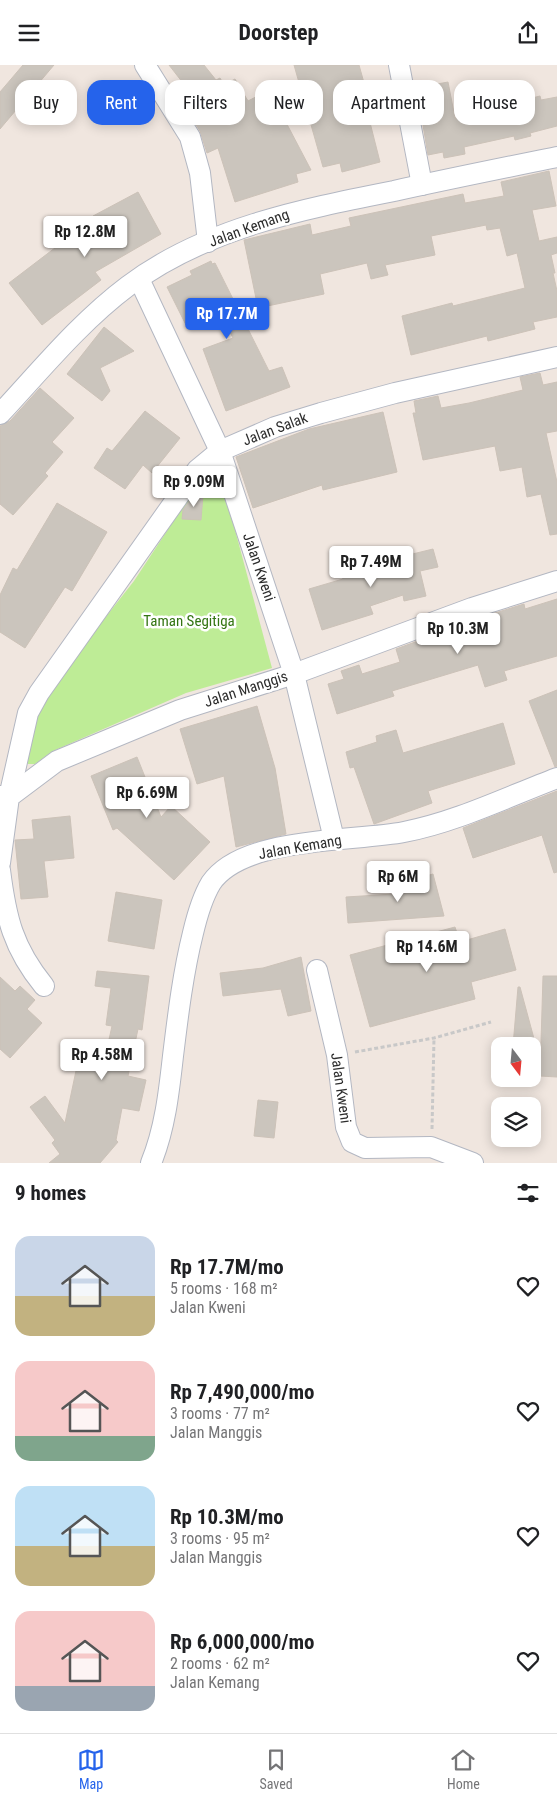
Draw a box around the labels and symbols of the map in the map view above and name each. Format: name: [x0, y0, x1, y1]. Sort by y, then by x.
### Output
street label: Jalan Kemang: [206, 205, 292, 251]
pin: Rp 12.8M: [33, 215, 137, 258]
pin: Rp 17.7M: [175, 297, 279, 340]
street label: Jalan Salak: [240, 408, 310, 450]
pin: Rp 9.09M: [142, 465, 246, 508]
street label: Jalan Kweni: [239, 531, 279, 603]
pin: Rp 7.49M: [319, 545, 423, 588]
park label: Taman Segitiga: [143, 612, 235, 630]
pin: Rp 10.3M: [406, 613, 510, 655]
street label: Jalan Manggis: [202, 667, 290, 711]
pin: Rp 6.69M: [95, 777, 199, 819]
street label: Jalan Kemang: [257, 831, 343, 863]
pin: Rp 6M: [363, 861, 433, 903]
pin: Rp 14.6M: [375, 931, 479, 973]
north arrow: [491, 1037, 541, 1087]
pin: Rp 4.58M: [50, 1039, 154, 1081]
street label: Jalan Kweni: [327, 1052, 355, 1124]

